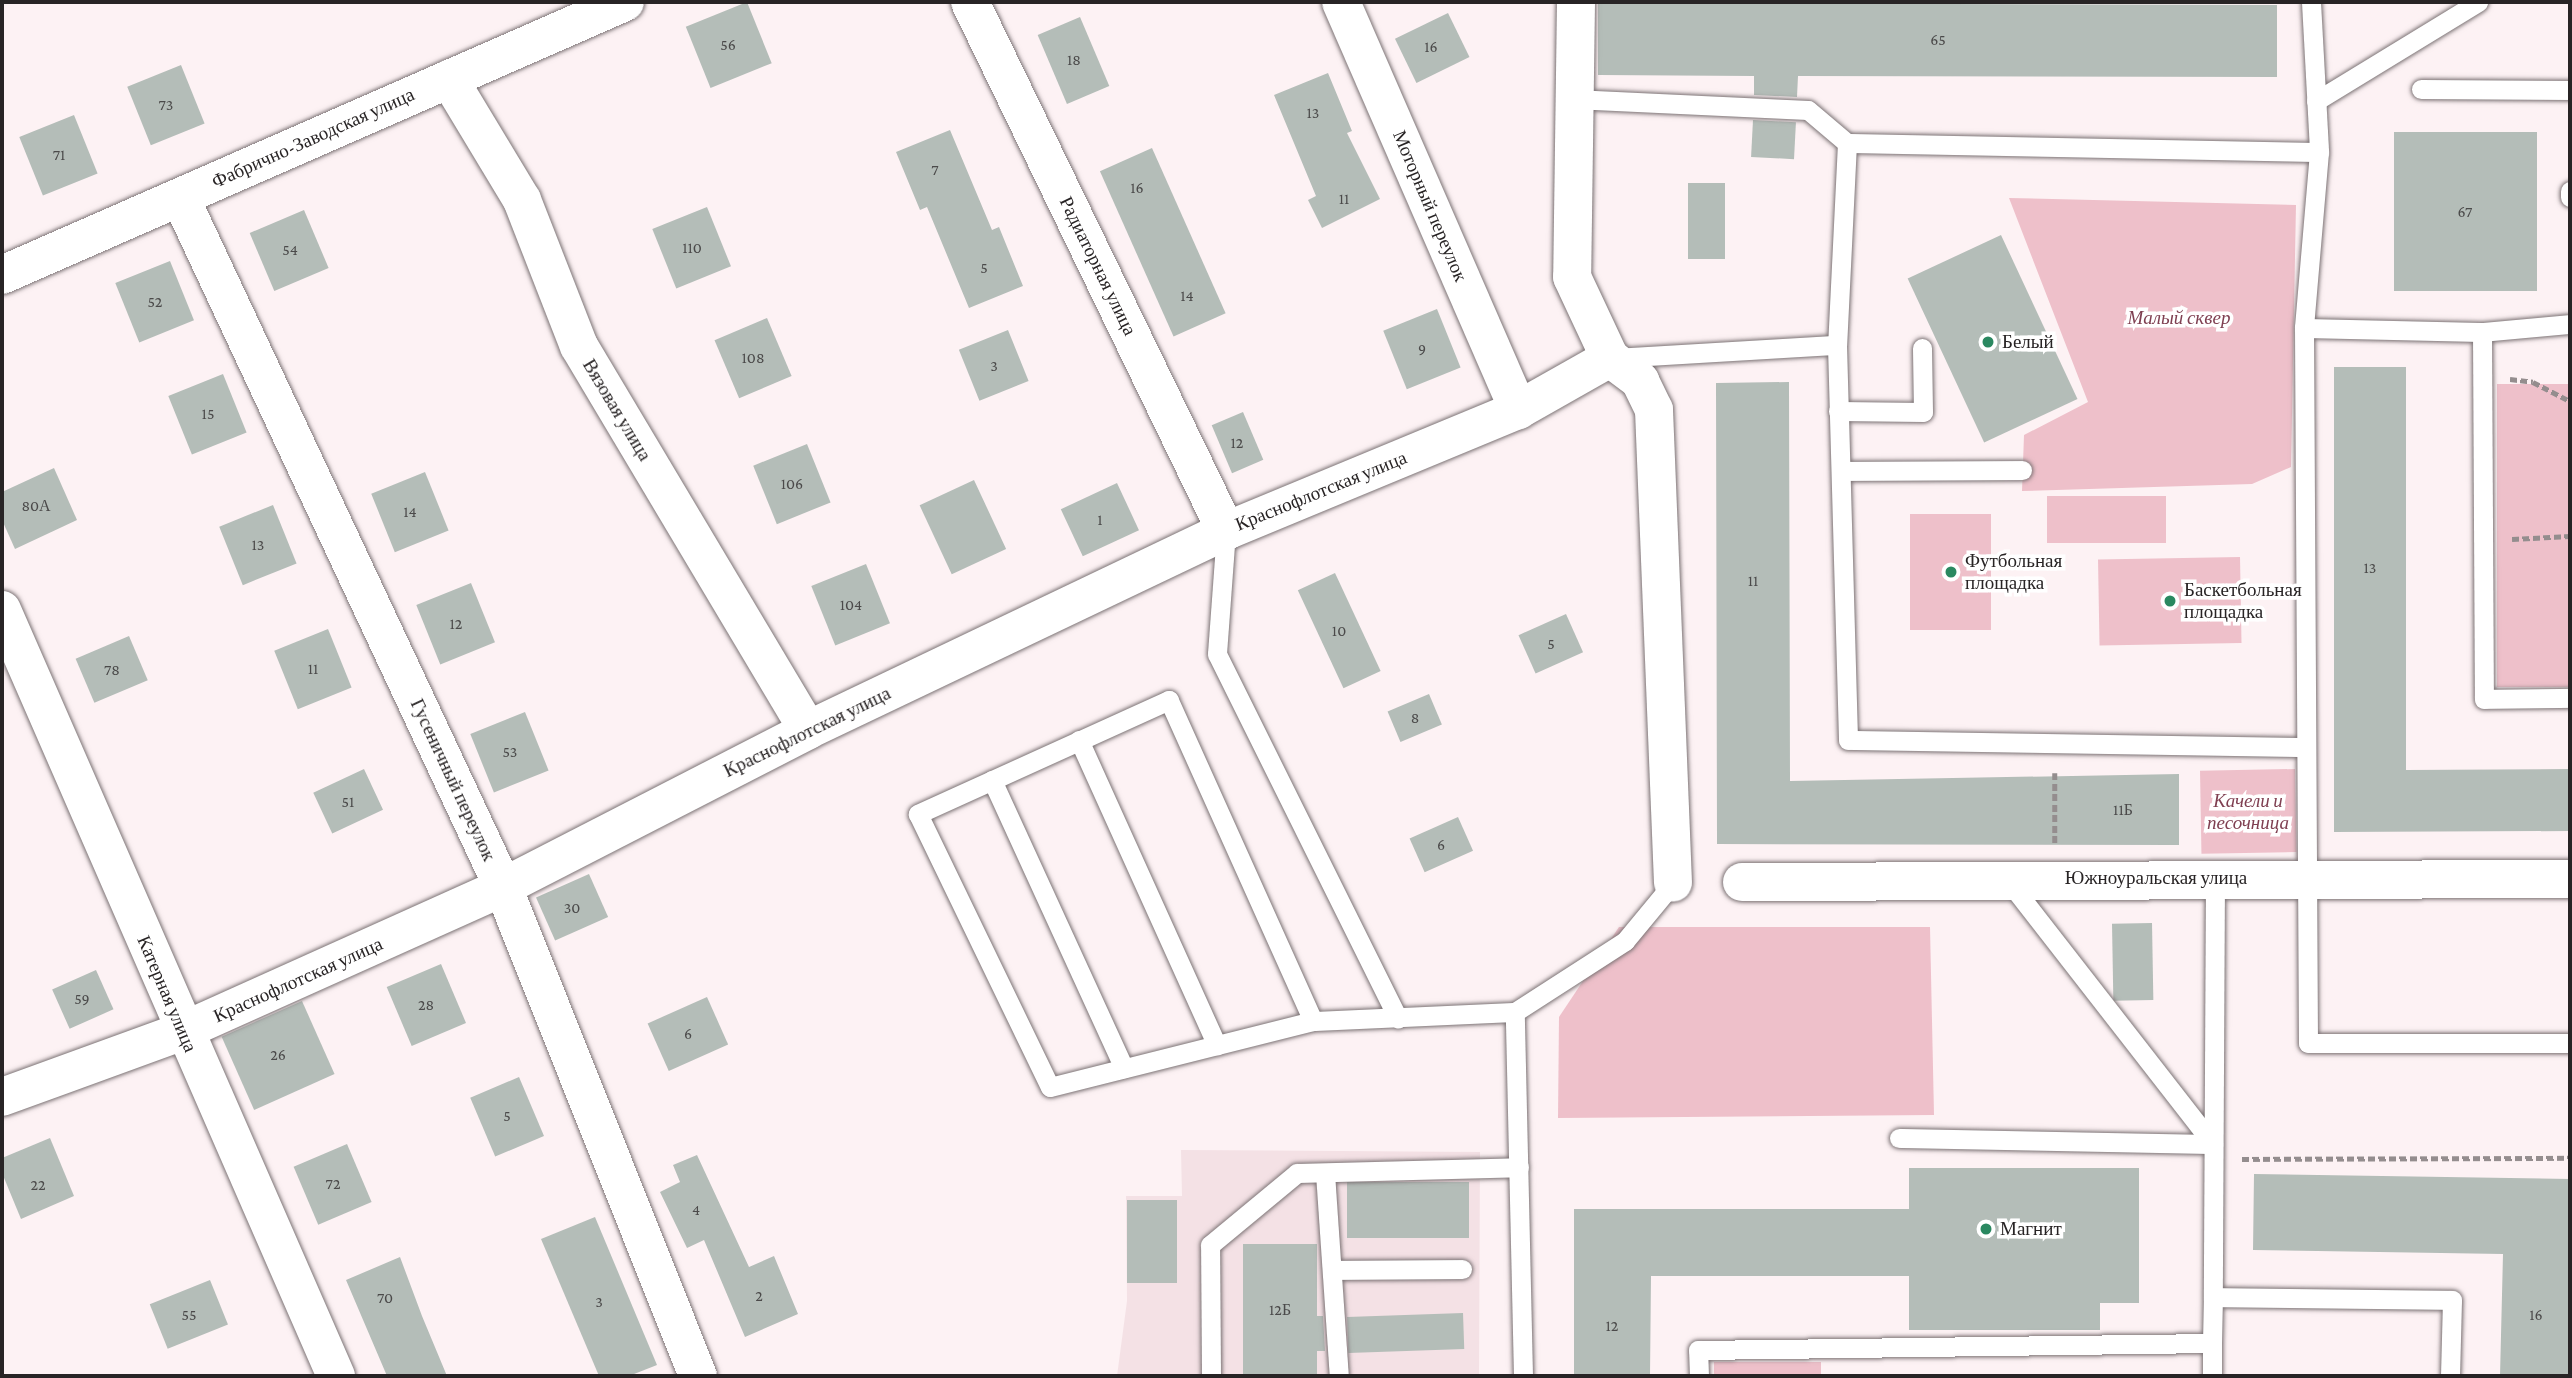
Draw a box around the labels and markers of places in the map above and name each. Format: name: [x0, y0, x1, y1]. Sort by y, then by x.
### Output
place label: Белый: [2002, 331, 2054, 353]
marker: Белый: [1980, 334, 1996, 350]
place label: Футбольная площадка: [1965, 550, 2062, 594]
marker: Футбольная площадка: [1943, 564, 1959, 580]
place label: Баскетбольная площадка: [2184, 579, 2302, 623]
marker: Баскетбольная площадка: [2162, 593, 2178, 609]
place label: Магнит: [2000, 1218, 2062, 1240]
marker: Магнит: [1978, 1221, 1994, 1237]

